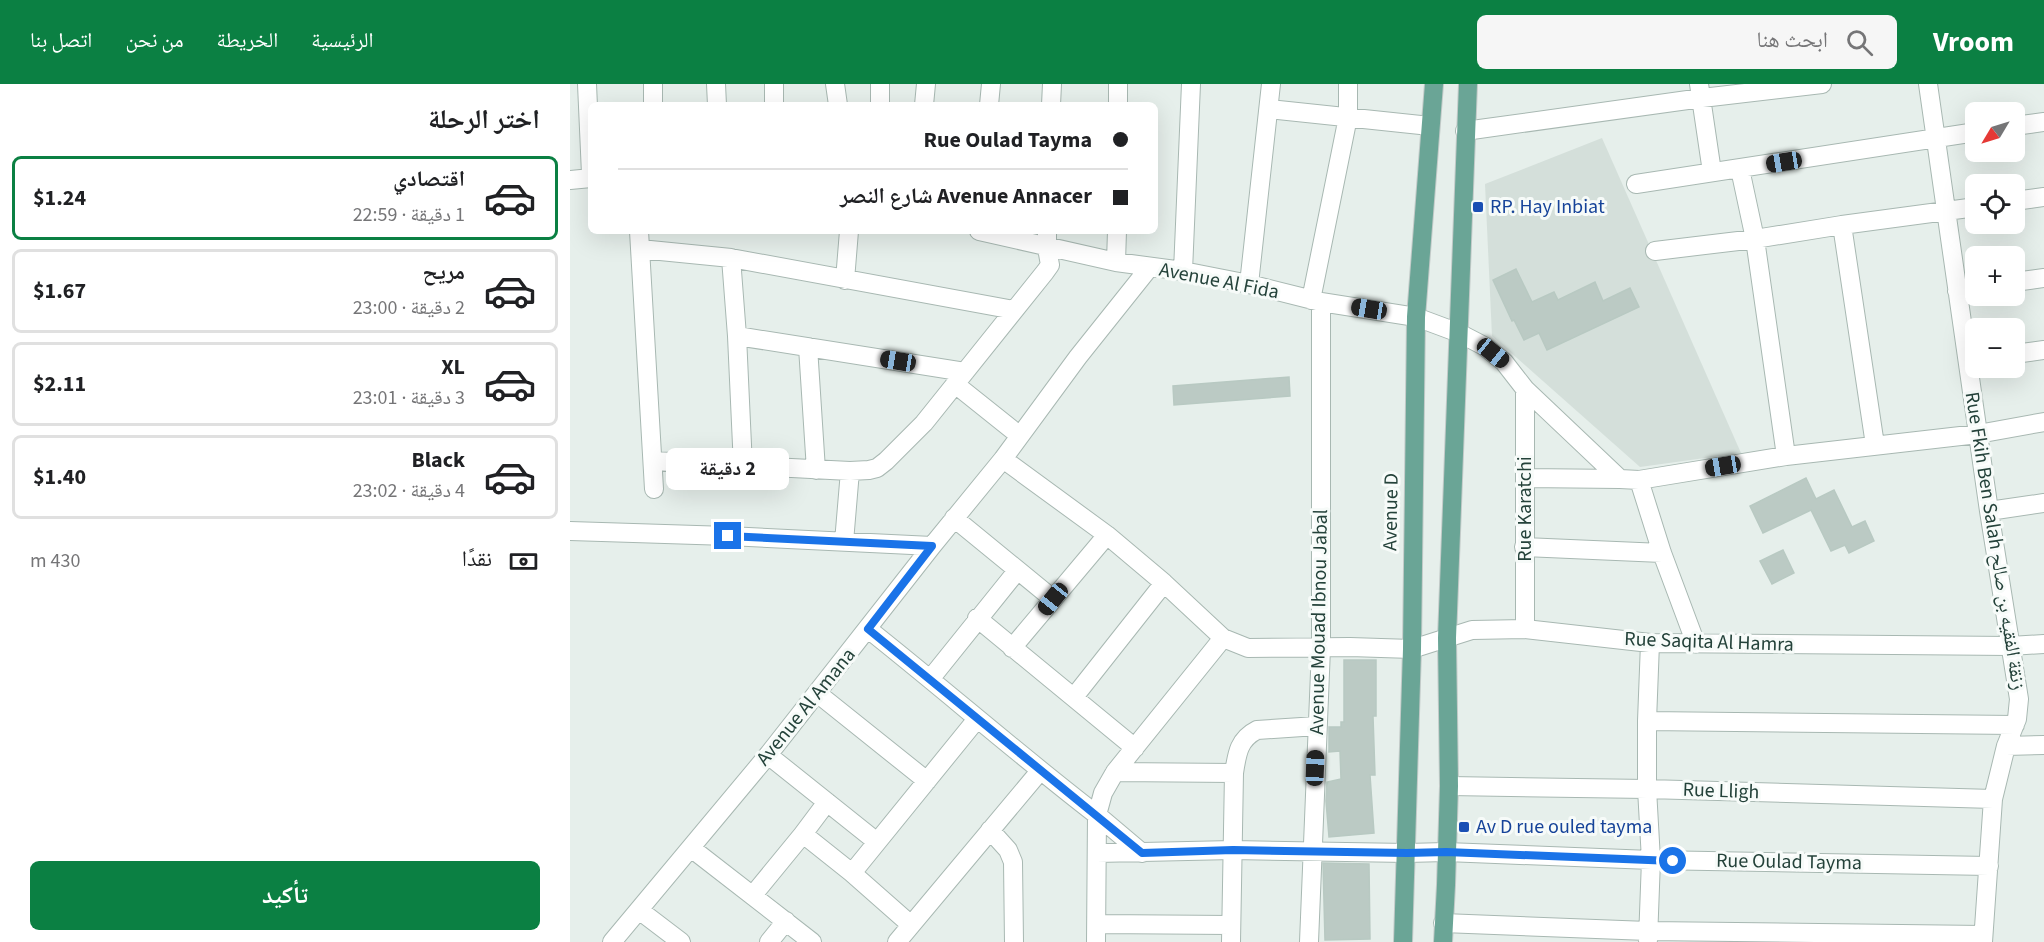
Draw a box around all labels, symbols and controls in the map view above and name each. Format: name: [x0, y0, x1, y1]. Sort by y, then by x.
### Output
search box: [1477, 15, 1897, 69]
text: Vroom: [1933, 22, 2014, 62]
text: ابحث هنا: [1757, 24, 1828, 56]
text: اتصل بنا: [30, 25, 92, 55]
text: من نحن: [125, 25, 183, 55]
text: الخريطة: [216, 25, 278, 55]
text: الرئيسية: [311, 25, 374, 55]
icon: search: [1843, 26, 1876, 59]
text: اختر الرحلة: [428, 100, 540, 139]
north arrow: [1965, 102, 2025, 162]
map controls: [1965, 102, 2025, 378]
text: Rue Oulad Tayma: [923, 124, 1092, 156]
car: [1765, 150, 1803, 174]
text: اقتصادي: [393, 163, 465, 195]
icon: car: [483, 171, 537, 225]
button: locate: [1965, 174, 2025, 234]
text: Avenue Annacer شارع النصر: [840, 180, 1092, 212]
text: $1.24: [33, 182, 86, 214]
place label: RP. Hay Inbiat: [1490, 193, 1605, 221]
marker: RP. Hay Inbiat: [1471, 200, 1485, 214]
text: 1 دقيقة · 22:59: [353, 201, 465, 229]
button: +: [1965, 246, 2025, 306]
text: مريح: [422, 256, 465, 288]
street label: Avenue Al Fida: [1157, 256, 1281, 306]
icon: car: [483, 264, 537, 318]
text: $1.67: [33, 275, 86, 307]
text: 2 دقيقة · 23:00: [353, 294, 465, 322]
car: [1350, 297, 1388, 321]
button: −: [1965, 318, 2025, 378]
car: [1473, 335, 1513, 371]
car: [879, 349, 917, 373]
text: XL: [441, 351, 465, 383]
icon: car: [483, 357, 537, 411]
text: $2.11: [33, 368, 86, 400]
text: 3 دقيقة · 23:01: [353, 384, 465, 412]
street label: Rue Fkih Ben Salah زنقة الفقيه بن صالح: [1958, 390, 2032, 692]
text: Black: [411, 444, 465, 476]
callout: 2 دقيقة: [666, 449, 789, 491]
icon: car: [483, 450, 537, 504]
car: [1704, 454, 1742, 478]
text: 2 دقيقة: [699, 455, 756, 483]
street label: Rue Karatchi: [1511, 456, 1539, 562]
text: $1.40: [33, 461, 86, 493]
street label: Avenue D: [1376, 473, 1406, 551]
text: 4 دقيقة · 23:02: [353, 477, 465, 505]
street label: Avenue Mouad Ibnou Jabal: [1303, 509, 1335, 735]
route end: [714, 522, 741, 549]
text: نقدًا: [462, 543, 492, 575]
icon: cash: [507, 545, 540, 578]
text: 430 m: [30, 547, 80, 575]
car: [1035, 579, 1071, 619]
street label: Rue Saqita Al Hamra: [1624, 625, 1794, 659]
street label: Avenue Al Amana: [750, 642, 862, 772]
car: [1305, 750, 1325, 786]
street label: Rue Lligh: [1682, 776, 1760, 806]
place label: Av D rue ouled tayma: [1476, 813, 1652, 841]
marker: Av D rue ouled tayma: [1457, 820, 1471, 834]
route start: [1659, 847, 1686, 874]
street label: Rue Oulad Tayma: [1716, 847, 1862, 877]
button: تأكيد: [30, 861, 540, 930]

